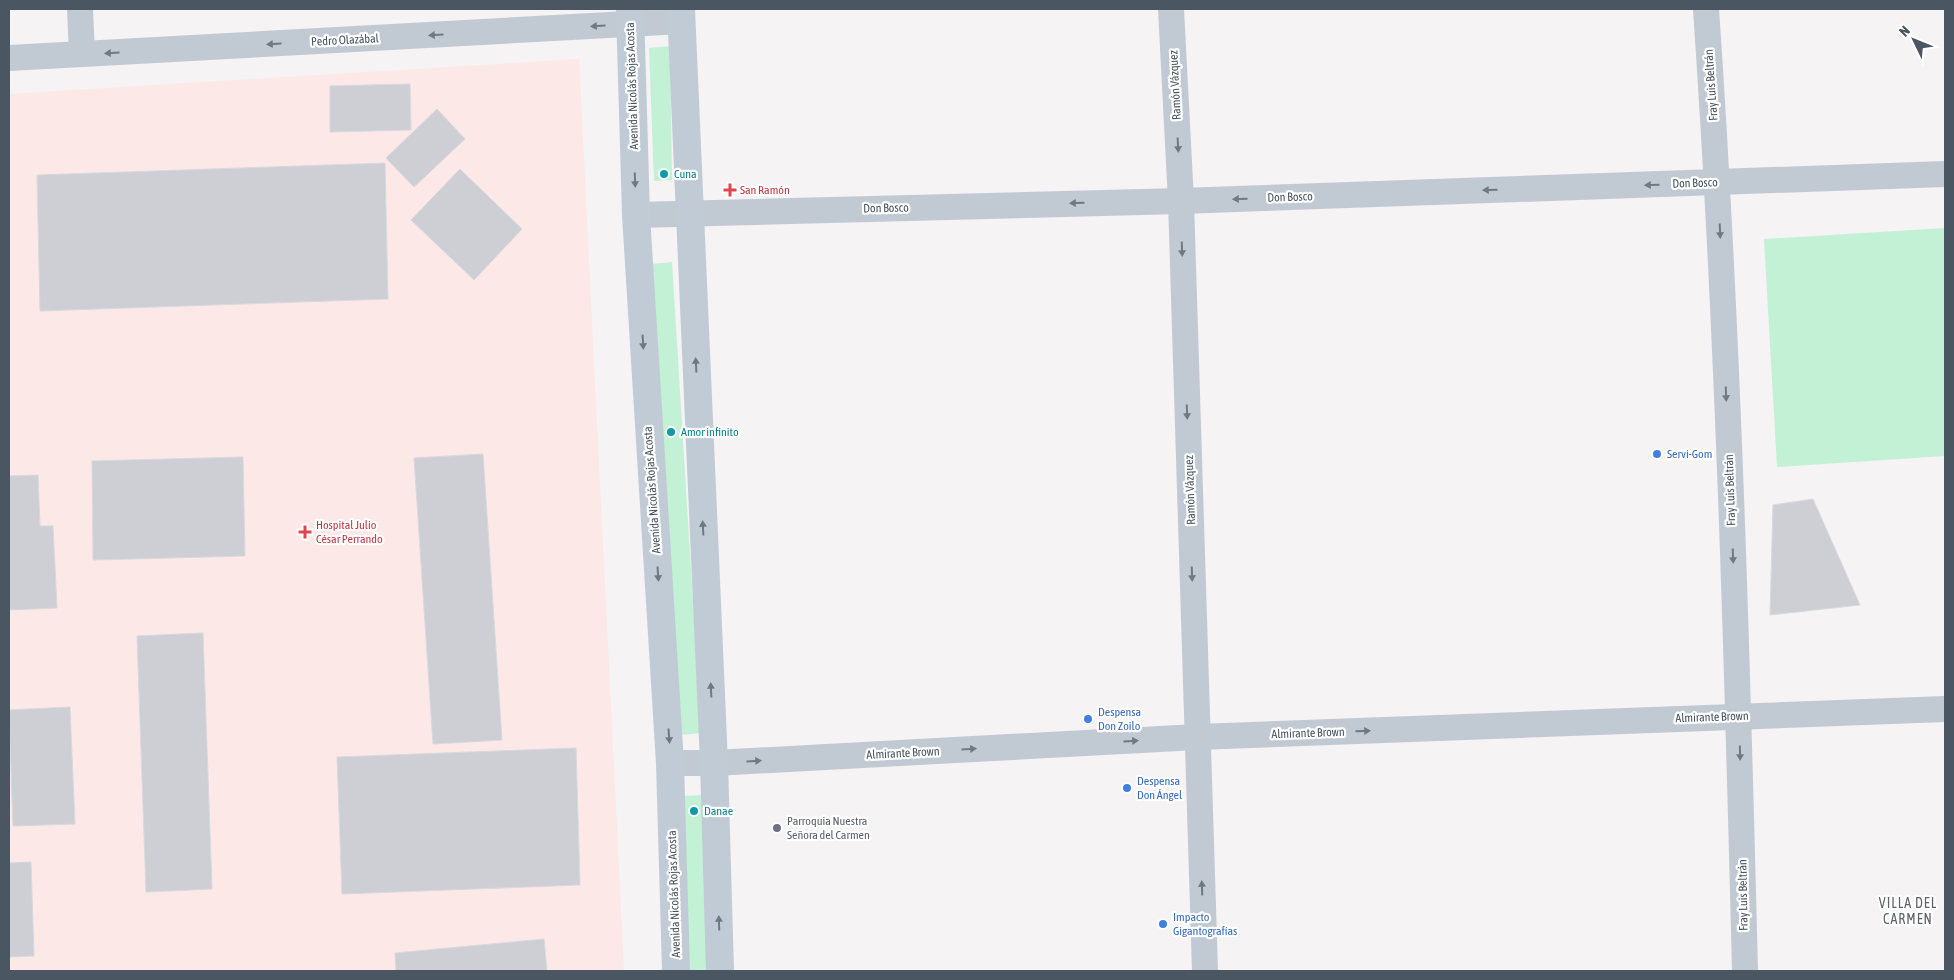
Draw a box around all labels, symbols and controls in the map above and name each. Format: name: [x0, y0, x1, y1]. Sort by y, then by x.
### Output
north arrow: [1889, 15, 1939, 65]
one-way arrow: [590, 22, 606, 30]
street label: Avenida Nicolás Rojas Acosta: [623, 22, 641, 150]
text: N: [1896, 23, 1913, 40]
street label: Pedro Olazábal: [311, 31, 380, 49]
one-way arrow: [428, 31, 444, 39]
one-way arrow: [266, 40, 282, 48]
one-way arrow: [103, 49, 119, 57]
street label: Ramón Vázquez: [1166, 49, 1184, 120]
street label: Fray Luis Beltrán: [1702, 49, 1720, 121]
one-way arrow: [1174, 137, 1182, 153]
place label: Cuna: [674, 167, 697, 181]
marker: Cuna: [658, 168, 670, 180]
one-way arrow: [631, 172, 639, 188]
street label: Don Bosco: [1672, 175, 1718, 191]
one-way arrow: [1644, 181, 1660, 189]
place label: San Ramón: [740, 183, 790, 197]
marker: San Ramón: [724, 184, 736, 196]
one-way arrow: [1481, 186, 1497, 194]
street label: Don Bosco: [1267, 189, 1313, 205]
one-way arrow: [1231, 195, 1247, 203]
one-way arrow: [1069, 199, 1085, 207]
street label: Don Bosco: [863, 201, 909, 215]
one-way arrow: [1716, 223, 1724, 239]
one-way arrow: [1179, 242, 1187, 258]
one-way arrow: [640, 334, 648, 350]
one-way arrow: [692, 357, 700, 373]
one-way arrow: [1723, 386, 1731, 402]
one-way arrow: [1184, 404, 1192, 420]
place label: Amor infinito: [681, 425, 739, 439]
street label: Avenida Nicolás Rojas Acosta: [641, 426, 663, 554]
marker: Amor infinito: [665, 426, 677, 438]
place label: Servi-Gom: [1667, 447, 1712, 461]
marker: Servi-Gom: [1651, 448, 1663, 460]
street label: Ramón Vázquez: [1182, 454, 1198, 525]
street label: Fray Luis Beltrán: [1722, 454, 1738, 526]
place label: Hospital Julio César Perrando: [316, 518, 383, 546]
one-way arrow: [699, 520, 707, 536]
marker: Hospital Julio César Perrando: [298, 525, 312, 539]
one-way arrow: [1729, 548, 1737, 564]
one-way arrow: [654, 566, 662, 582]
one-way arrow: [1188, 566, 1196, 582]
one-way arrow: [706, 682, 714, 698]
place label: Despensa Don Zoilo: [1098, 705, 1141, 733]
street label: Almirante Brown: [1675, 709, 1749, 725]
marker: Despensa Don Zoilo: [1082, 713, 1094, 725]
street label: Almirante Brown: [1271, 725, 1345, 741]
one-way arrow: [1356, 727, 1372, 735]
one-way arrow: [665, 729, 673, 745]
one-way arrow: [1123, 736, 1139, 744]
street label: Almirante Brown: [866, 744, 940, 762]
one-way arrow: [961, 745, 977, 753]
one-way arrow: [1736, 746, 1744, 762]
one-way arrow: [746, 756, 762, 764]
place label: Despensa Don Ángel: [1137, 774, 1183, 802]
marker: Despensa Don Ángel: [1121, 782, 1133, 794]
place label: Danae: [704, 804, 733, 818]
marker: Danae: [688, 805, 700, 817]
place label: Parroquia Nuestra Señora del Carmen: [787, 814, 870, 842]
marker: Parroquia Nuestra Señora del Carmen: [771, 822, 783, 834]
street label: Avenida Nicolás Rojas Acosta: [665, 830, 683, 958]
street label: Fray Luis Beltrán: [1735, 859, 1751, 931]
one-way arrow: [1198, 879, 1206, 895]
district label: VILLA DEL CARMEN: [1879, 895, 1937, 927]
place label: Impacto Gigantografías: [1173, 910, 1237, 938]
one-way arrow: [714, 914, 722, 930]
marker: Impacto Gigantografías: [1157, 918, 1169, 930]

